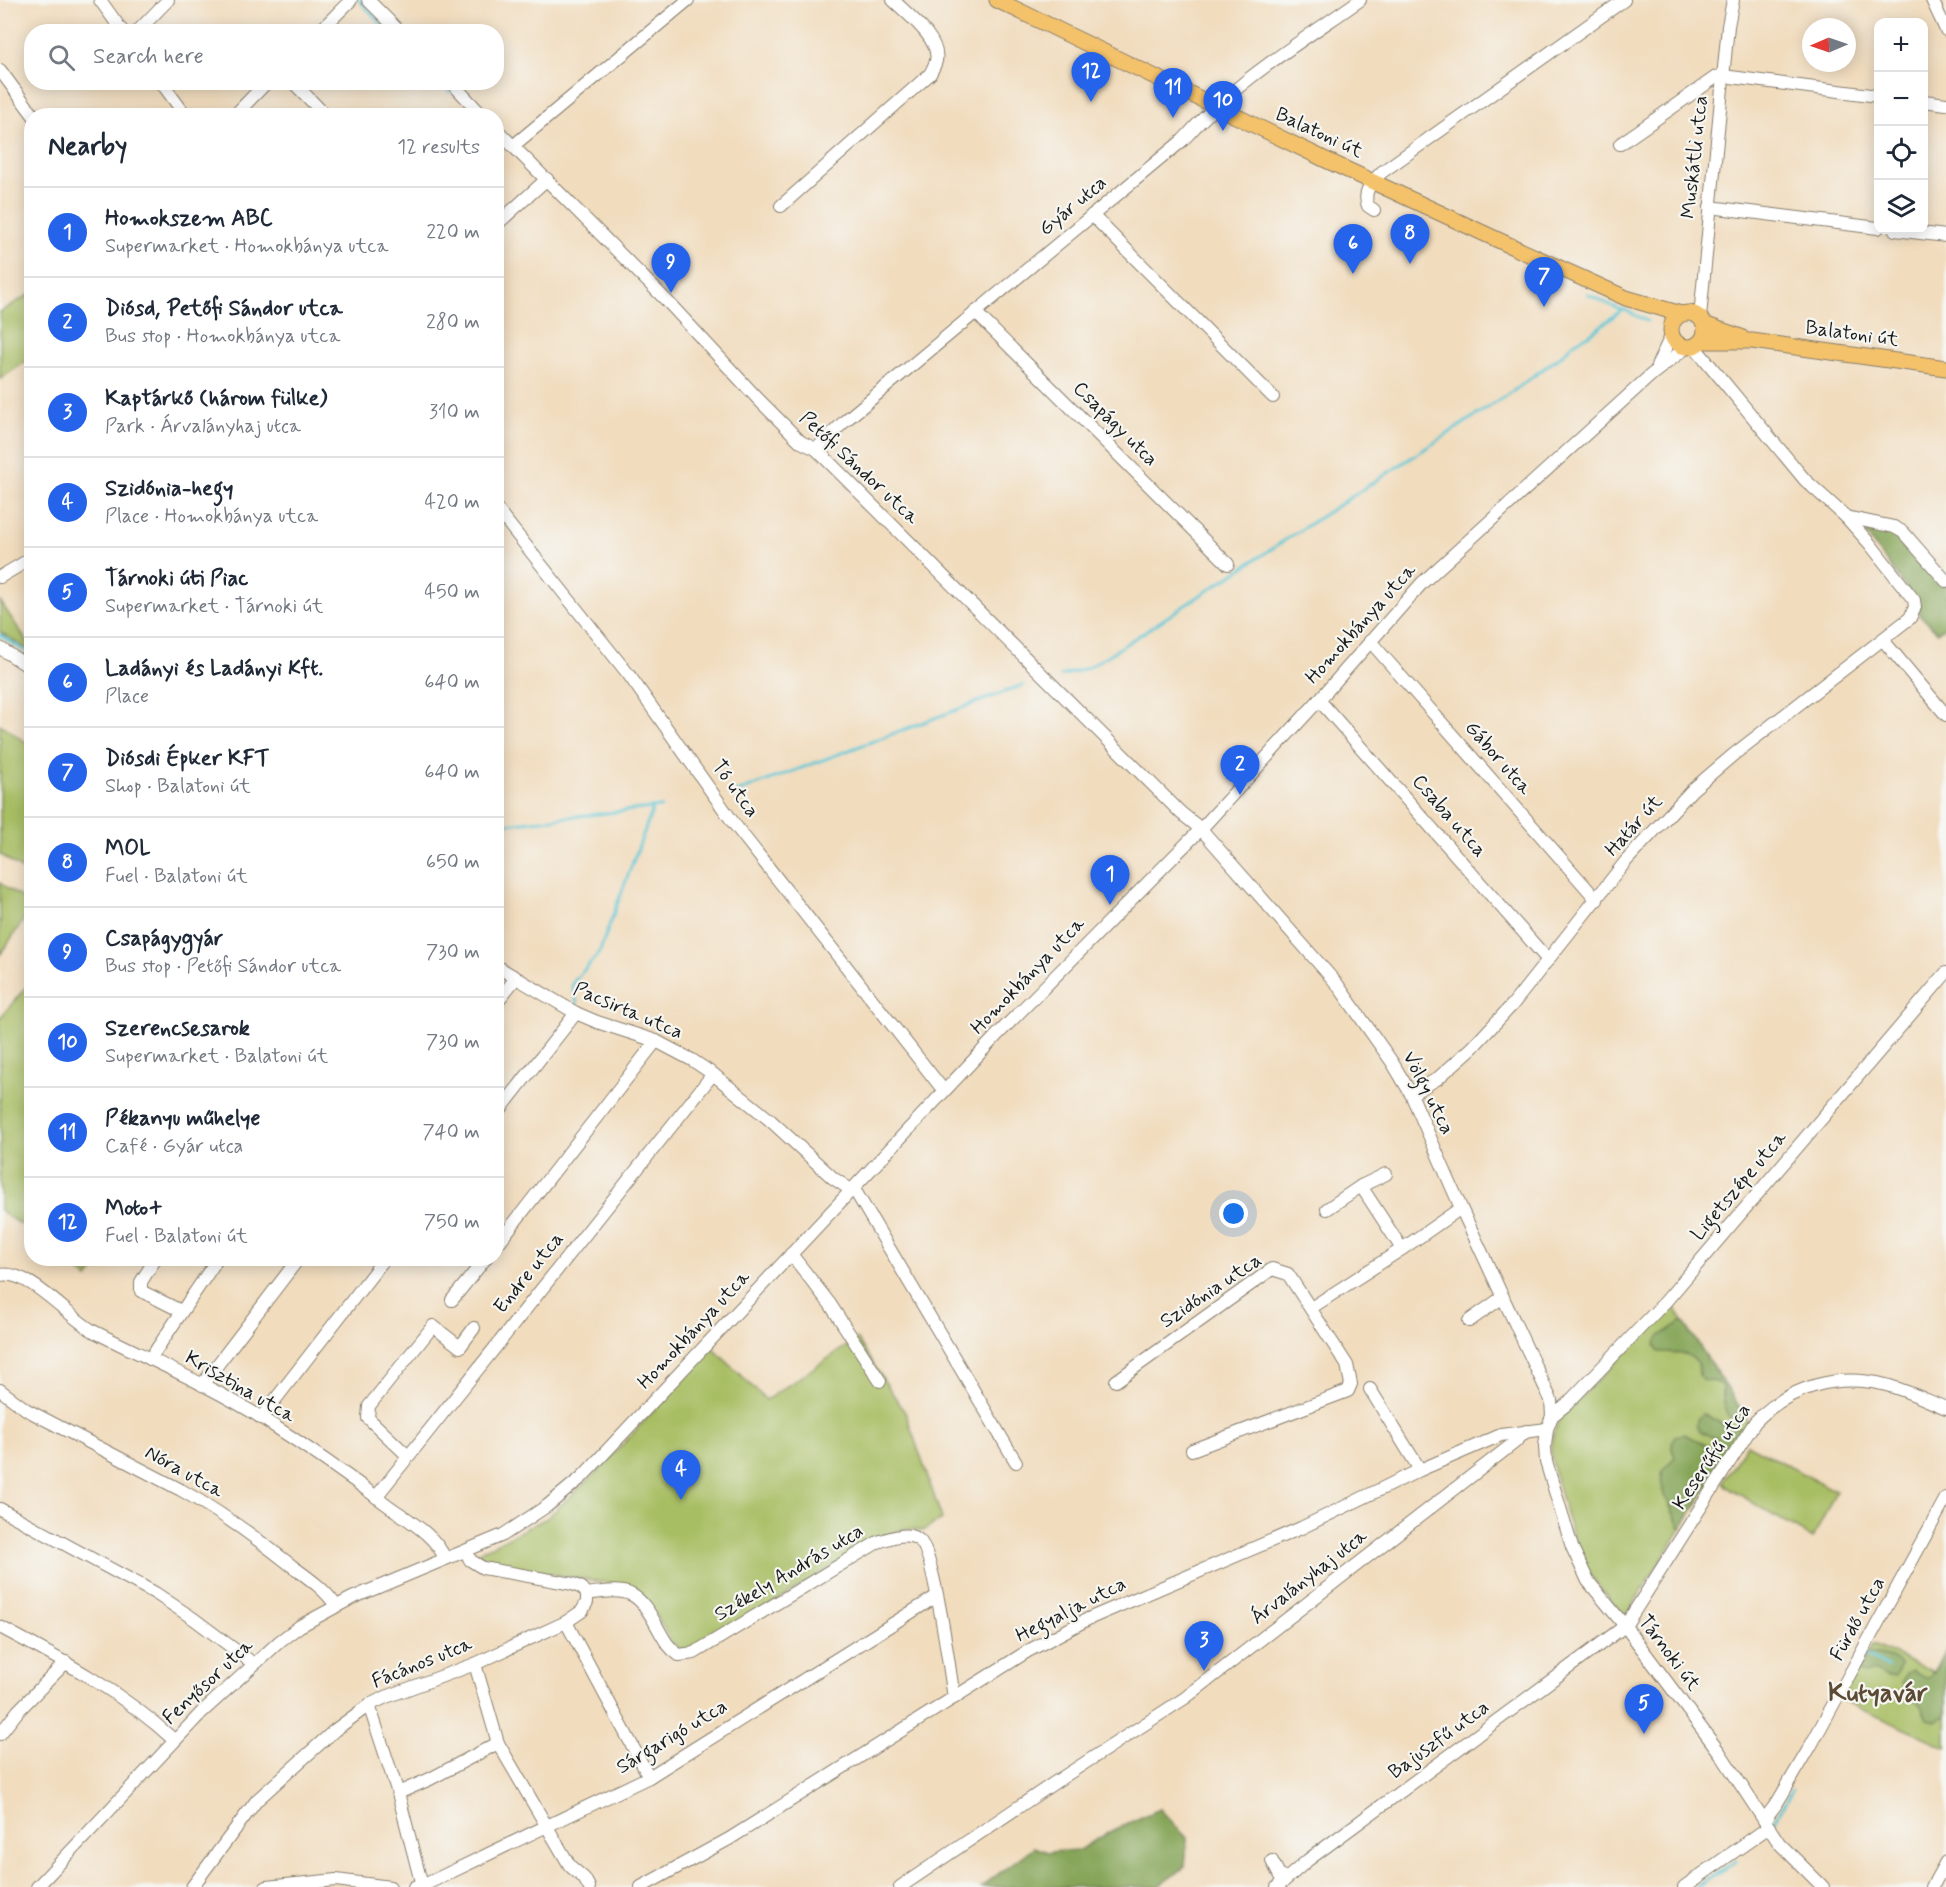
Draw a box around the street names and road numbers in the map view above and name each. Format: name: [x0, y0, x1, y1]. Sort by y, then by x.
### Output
street label: Muskátli utca: [1675, 94, 1715, 220]
street label: Balatoni út: [1271, 101, 1367, 165]
street label: Gyár utca: [1033, 170, 1113, 242]
street label: Balatoni út: [1804, 314, 1901, 354]
street label: Csapágy utca: [1066, 375, 1164, 473]
street label: Petőfi Sándor utca: [793, 405, 926, 531]
street label: Homokbánya utca: [1299, 557, 1423, 690]
street label: Gábor utca: [1458, 715, 1538, 802]
street label: Tó utca: [705, 755, 765, 823]
street label: Csaba utca: [1406, 769, 1492, 863]
street label: Határ út: [1599, 789, 1669, 863]
street label: Homokbánya utca: [965, 911, 1092, 1041]
street label: Pacsirta utca: [569, 976, 687, 1046]
street label: Völgy utca: [1394, 1047, 1460, 1140]
street label: Ligetszépe utca: [1685, 1125, 1795, 1248]
street label: Endre utca: [488, 1227, 570, 1319]
street label: Szidónia utca: [1155, 1247, 1267, 1335]
street label: Homokbánya utca: [632, 1264, 757, 1395]
street label: Krisztina utca: [180, 1345, 301, 1430]
street label: Keserűfű utca: [1666, 1398, 1758, 1516]
street label: Nóra utca: [140, 1439, 229, 1505]
street label: Székely András utca: [709, 1518, 869, 1628]
street label: Árvalányhaj utca: [1245, 1522, 1374, 1631]
street label: Hegyalja utca: [1011, 1571, 1132, 1651]
street label: Fürdő utca: [1824, 1572, 1892, 1666]
street label: Tárnoki út: [1631, 1609, 1707, 1697]
street label: Fácános utca: [368, 1630, 477, 1695]
street label: Fenyősor utca: [157, 1632, 260, 1731]
street label: Sárgarigó utca: [611, 1693, 734, 1782]
street label: Bajuszfű utca: [1383, 1694, 1495, 1786]

